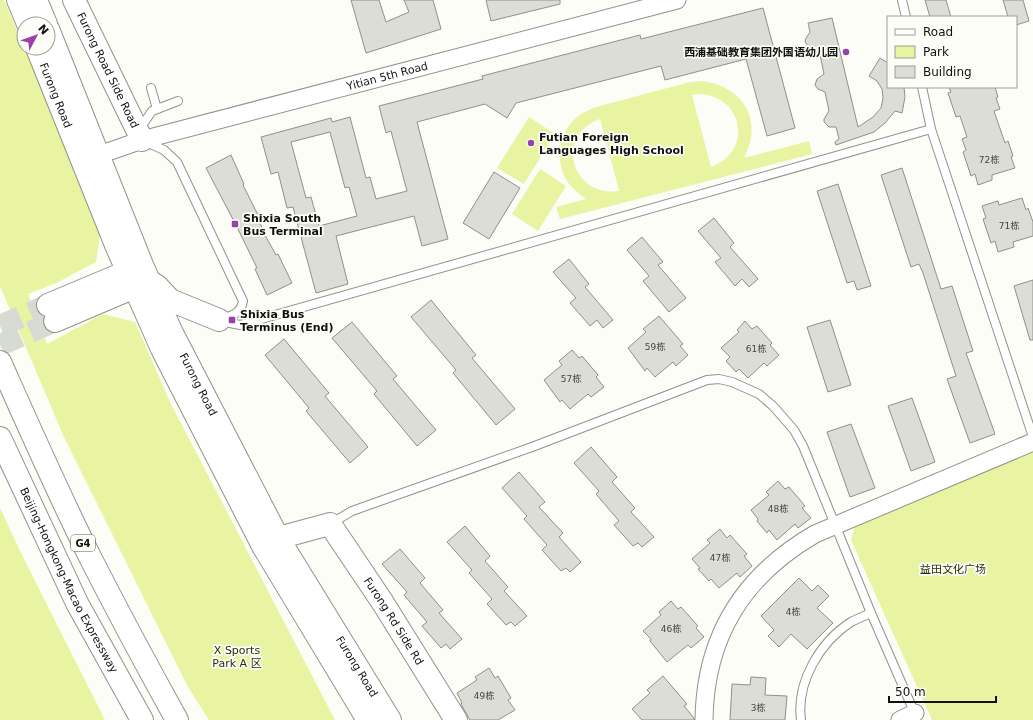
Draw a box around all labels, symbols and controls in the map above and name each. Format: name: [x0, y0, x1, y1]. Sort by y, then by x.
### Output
street label: Furong Road Side Road: [74, 10, 141, 130]
north arrow: [16, 16, 56, 56]
legend: [887, 16, 1017, 88]
text: N: [35, 22, 51, 38]
text: Road: [923, 25, 953, 39]
text: Park: [923, 45, 949, 59]
place label: 西浦基础教育集团外国语幼儿园: [684, 46, 838, 59]
marker: 西浦基础教育集团外国语幼儿园: [841, 47, 851, 57]
street label: Yitian 5th Road: [344, 59, 429, 93]
street label: Furong Road: [37, 61, 74, 130]
text: Building: [923, 65, 972, 79]
place label: Futian Foreign Languages High School: [539, 131, 684, 157]
marker: Futian Foreign Languages High School: [526, 138, 536, 148]
house number: 72栋: [979, 154, 999, 165]
place label: Shixia South Bus Terminal: [243, 212, 323, 238]
marker: Shixia South Bus Terminal: [230, 219, 240, 229]
house number: 71栋: [999, 220, 1019, 231]
place label: Shixia Bus Terminus (End): [240, 308, 333, 334]
marker: Shixia Bus Terminus (End): [227, 315, 237, 325]
house number: 59栋: [645, 341, 665, 352]
house number: 61栋: [746, 343, 766, 354]
street label: Furong Road: [176, 351, 220, 418]
house number: 57栋: [561, 373, 581, 384]
street label: Beijing-Hongkong-Macao Expressway: [17, 485, 121, 676]
house number: 48栋: [768, 503, 788, 514]
road number: G4: [71, 535, 95, 551]
house number: 47栋: [710, 552, 730, 563]
park label: 益田文化广场: [920, 563, 986, 576]
street label: Furong Rd Side Rd: [361, 575, 426, 668]
house number: 4栋: [786, 606, 800, 617]
house number: 46栋: [661, 623, 681, 634]
street label: Furong Road: [333, 634, 380, 699]
park label: X Sports Park A 区: [212, 644, 262, 670]
scale bar: [889, 678, 996, 704]
text: 50 m: [895, 685, 926, 699]
house number: 49栋: [474, 690, 494, 701]
house number: 3栋: [751, 702, 765, 713]

